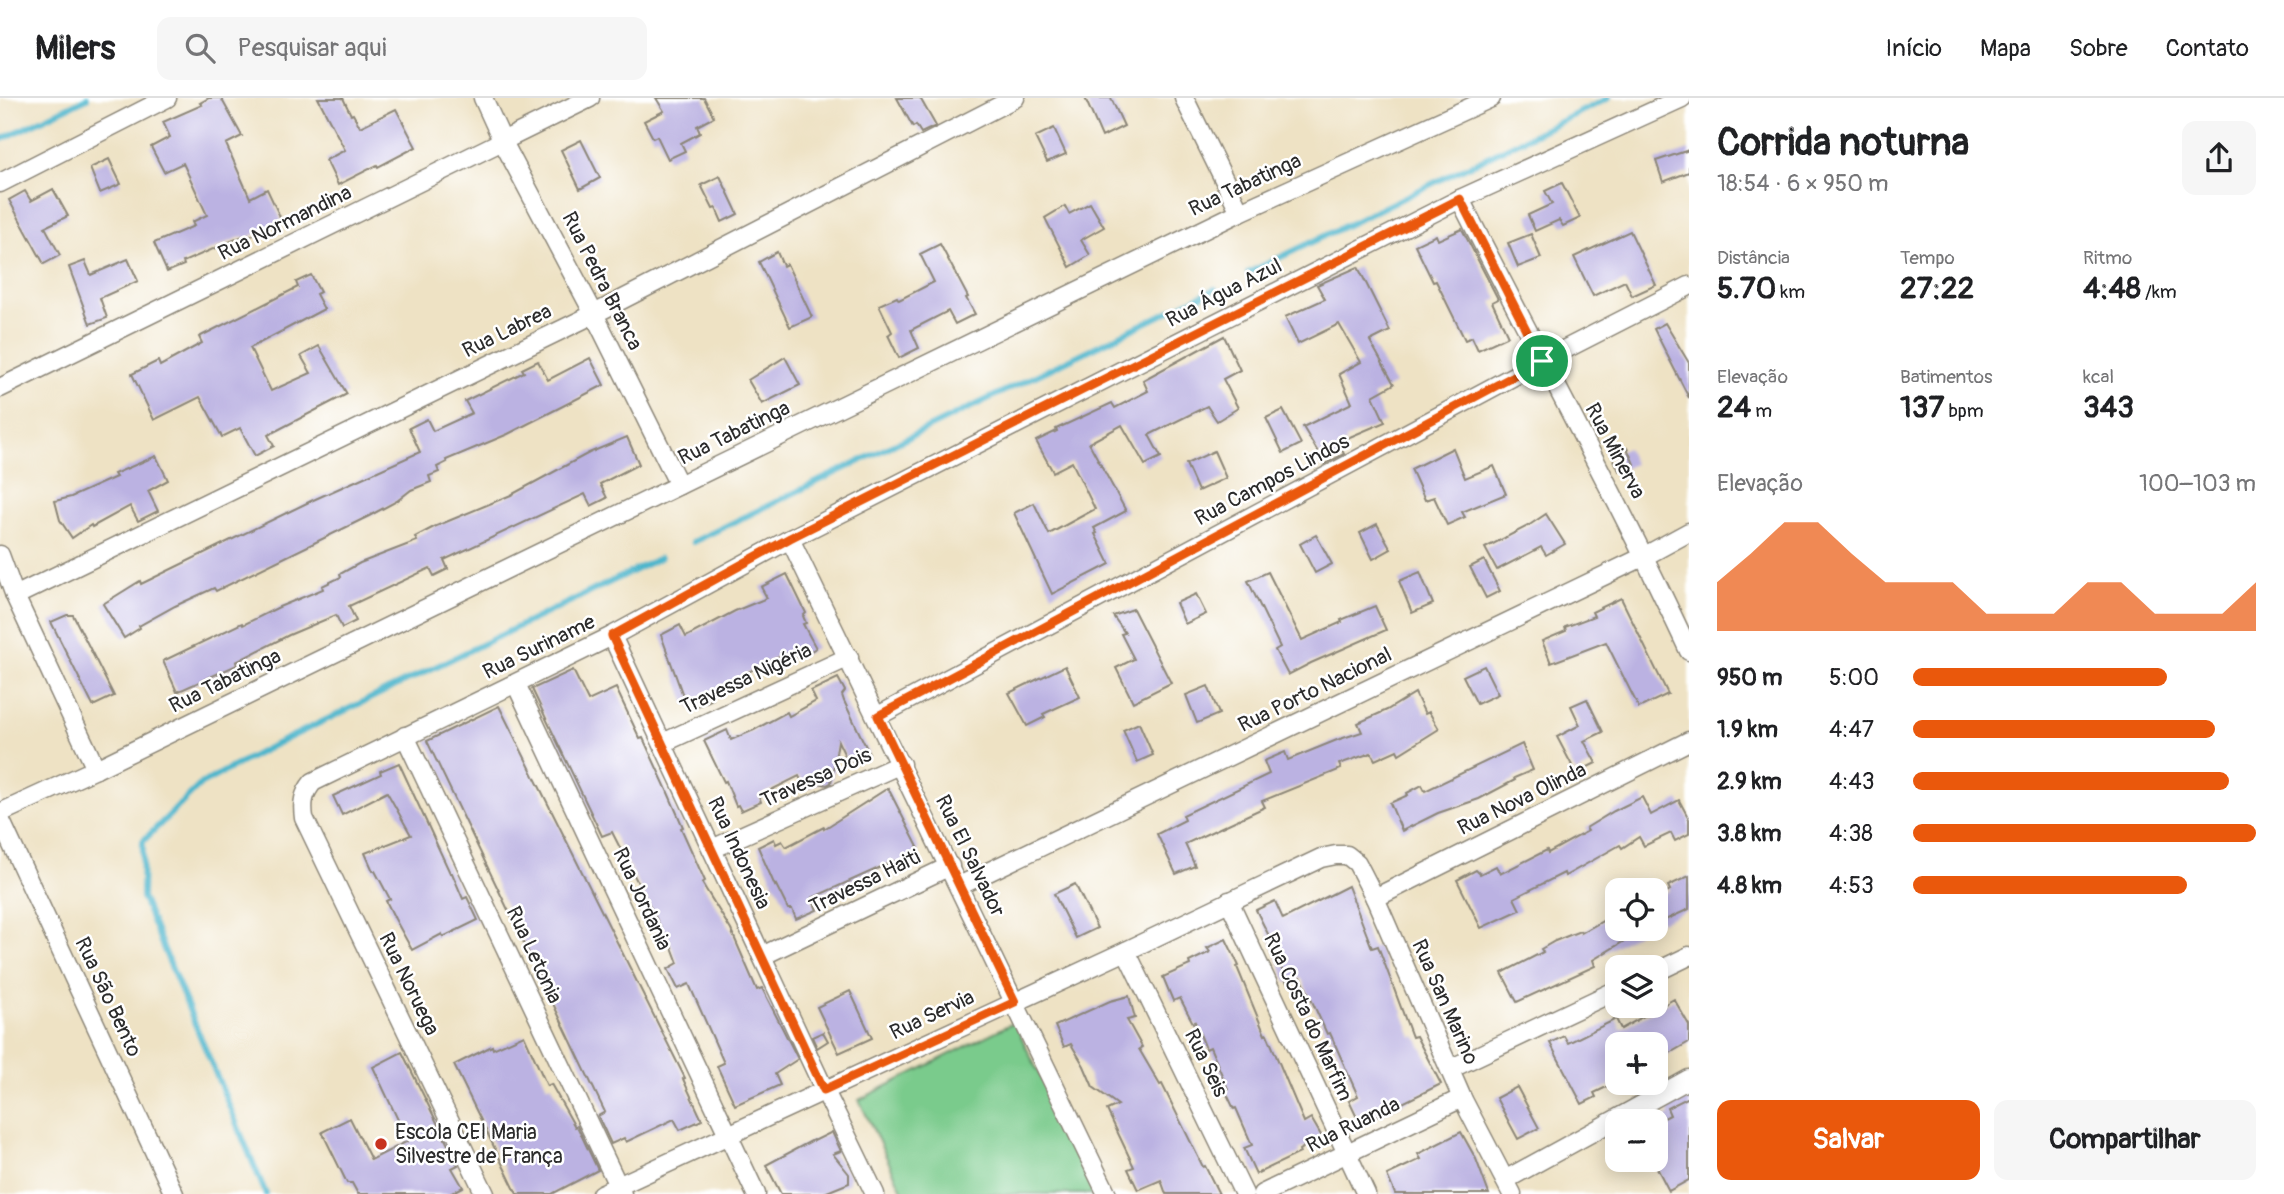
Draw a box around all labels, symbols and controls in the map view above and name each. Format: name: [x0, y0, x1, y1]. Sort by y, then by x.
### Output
search box: [157, 17, 647, 80]
text: Milers: [35, 28, 115, 69]
icon: search: [181, 29, 219, 67]
text: Pesquisar aqui: [237, 32, 387, 64]
text: Início: [1886, 34, 1942, 63]
text: Mapa: [1980, 34, 2031, 63]
text: Sobre: [2069, 34, 2128, 63]
text: Contato: [2166, 34, 2249, 63]
text: Corrida noturna: [1717, 119, 1969, 167]
button: share: [2182, 121, 2256, 195]
street label: Rua Tabatinga: [1185, 147, 1305, 223]
text: 18:54 · 6 × 950 m: [1717, 169, 1888, 198]
street label: Rua Normandina: [214, 179, 356, 267]
street label: Rua Pedra Branca: [555, 207, 649, 355]
text: Distância: [1717, 246, 1790, 270]
text: Tempo: [1900, 246, 1955, 270]
text: Ritmo: [2083, 246, 2132, 270]
street label: Rua Água Azul: [1161, 252, 1287, 334]
text: 5.70: [1717, 270, 1776, 307]
text: 27:22: [1900, 270, 1974, 307]
text: 4:48: [2083, 270, 2141, 307]
text: km: [1776, 280, 1805, 304]
text: /km: [2141, 280, 2177, 304]
street label: Rua Labrea: [458, 298, 556, 364]
pin: [1512, 331, 1572, 391]
icon: arrive: [1523, 342, 1561, 380]
text: Elevação: [1717, 365, 1788, 389]
text: Batimentos: [1900, 365, 1992, 389]
text: kcal: [2083, 365, 2114, 389]
text: 24: [1717, 389, 1751, 426]
text: 137: [1900, 389, 1944, 426]
text: 343: [2083, 389, 2134, 426]
street label: Rua Tabatinga: [674, 394, 794, 472]
street label: Rua Minerva: [1579, 398, 1651, 504]
text: m: [1751, 399, 1772, 423]
text: bpm: [1944, 399, 1984, 423]
street label: Rua Campos Lindos: [1190, 428, 1355, 532]
text: Elevação: [1717, 469, 1803, 498]
text: 100–103 m: [2139, 469, 2256, 498]
street label: Rua Suriname: [478, 608, 600, 686]
street label: Travessa Nigéria: [676, 637, 816, 721]
street label: Rua Porto Nacional: [1234, 641, 1396, 739]
street label: Rua Tabatinga: [165, 642, 285, 720]
text: 950 m: [1717, 663, 1782, 692]
text: 5:00: [1829, 663, 1879, 692]
text: 1.9 km: [1717, 715, 1778, 744]
text: 4:47: [1829, 715, 1874, 744]
street label: Travessa Dois: [756, 741, 876, 814]
street label: Rua Nova Olinda: [1453, 756, 1591, 842]
text: 2.9 km: [1717, 767, 1782, 796]
text: 4:43: [1829, 767, 1875, 796]
street label: Rua El Salvador: [929, 791, 1011, 922]
street label: Rua Indonesia: [701, 792, 777, 914]
text: 3.8 km: [1717, 819, 1781, 848]
text: 4:38: [1829, 819, 1873, 848]
street label: Rua Jordania: [606, 843, 678, 955]
street label: Travessa Haiti: [805, 843, 925, 920]
text: 4.8 km: [1717, 871, 1782, 900]
text: 4:53: [1829, 871, 1874, 900]
map controls: [1605, 878, 1668, 1172]
button: locate: [1605, 878, 1668, 941]
street label: Rua Letonia: [500, 902, 568, 1008]
street label: Rua Noruega: [372, 928, 446, 1040]
street label: Rua Costa do Marfim: [1257, 929, 1359, 1105]
street label: Rua São Bento: [68, 933, 148, 1061]
street label: Rua San Marino: [1405, 935, 1485, 1069]
button: layers: [1605, 955, 1668, 1018]
street label: Rua Servia: [885, 984, 979, 1046]
street label: Rua Seis: [1178, 1024, 1234, 1102]
button: +: [1605, 1032, 1668, 1095]
street label: Rua Ruanda: [1302, 1091, 1404, 1159]
button: Salvar: [1717, 1100, 1980, 1180]
button: Compartilhar: [1994, 1100, 2256, 1180]
button: −: [1605, 1109, 1668, 1172]
place label: Escola CEI Maria Silvestre de França: [395, 1119, 563, 1170]
marker: Escola CEI Maria Silvestre de França: [373, 1136, 389, 1152]

